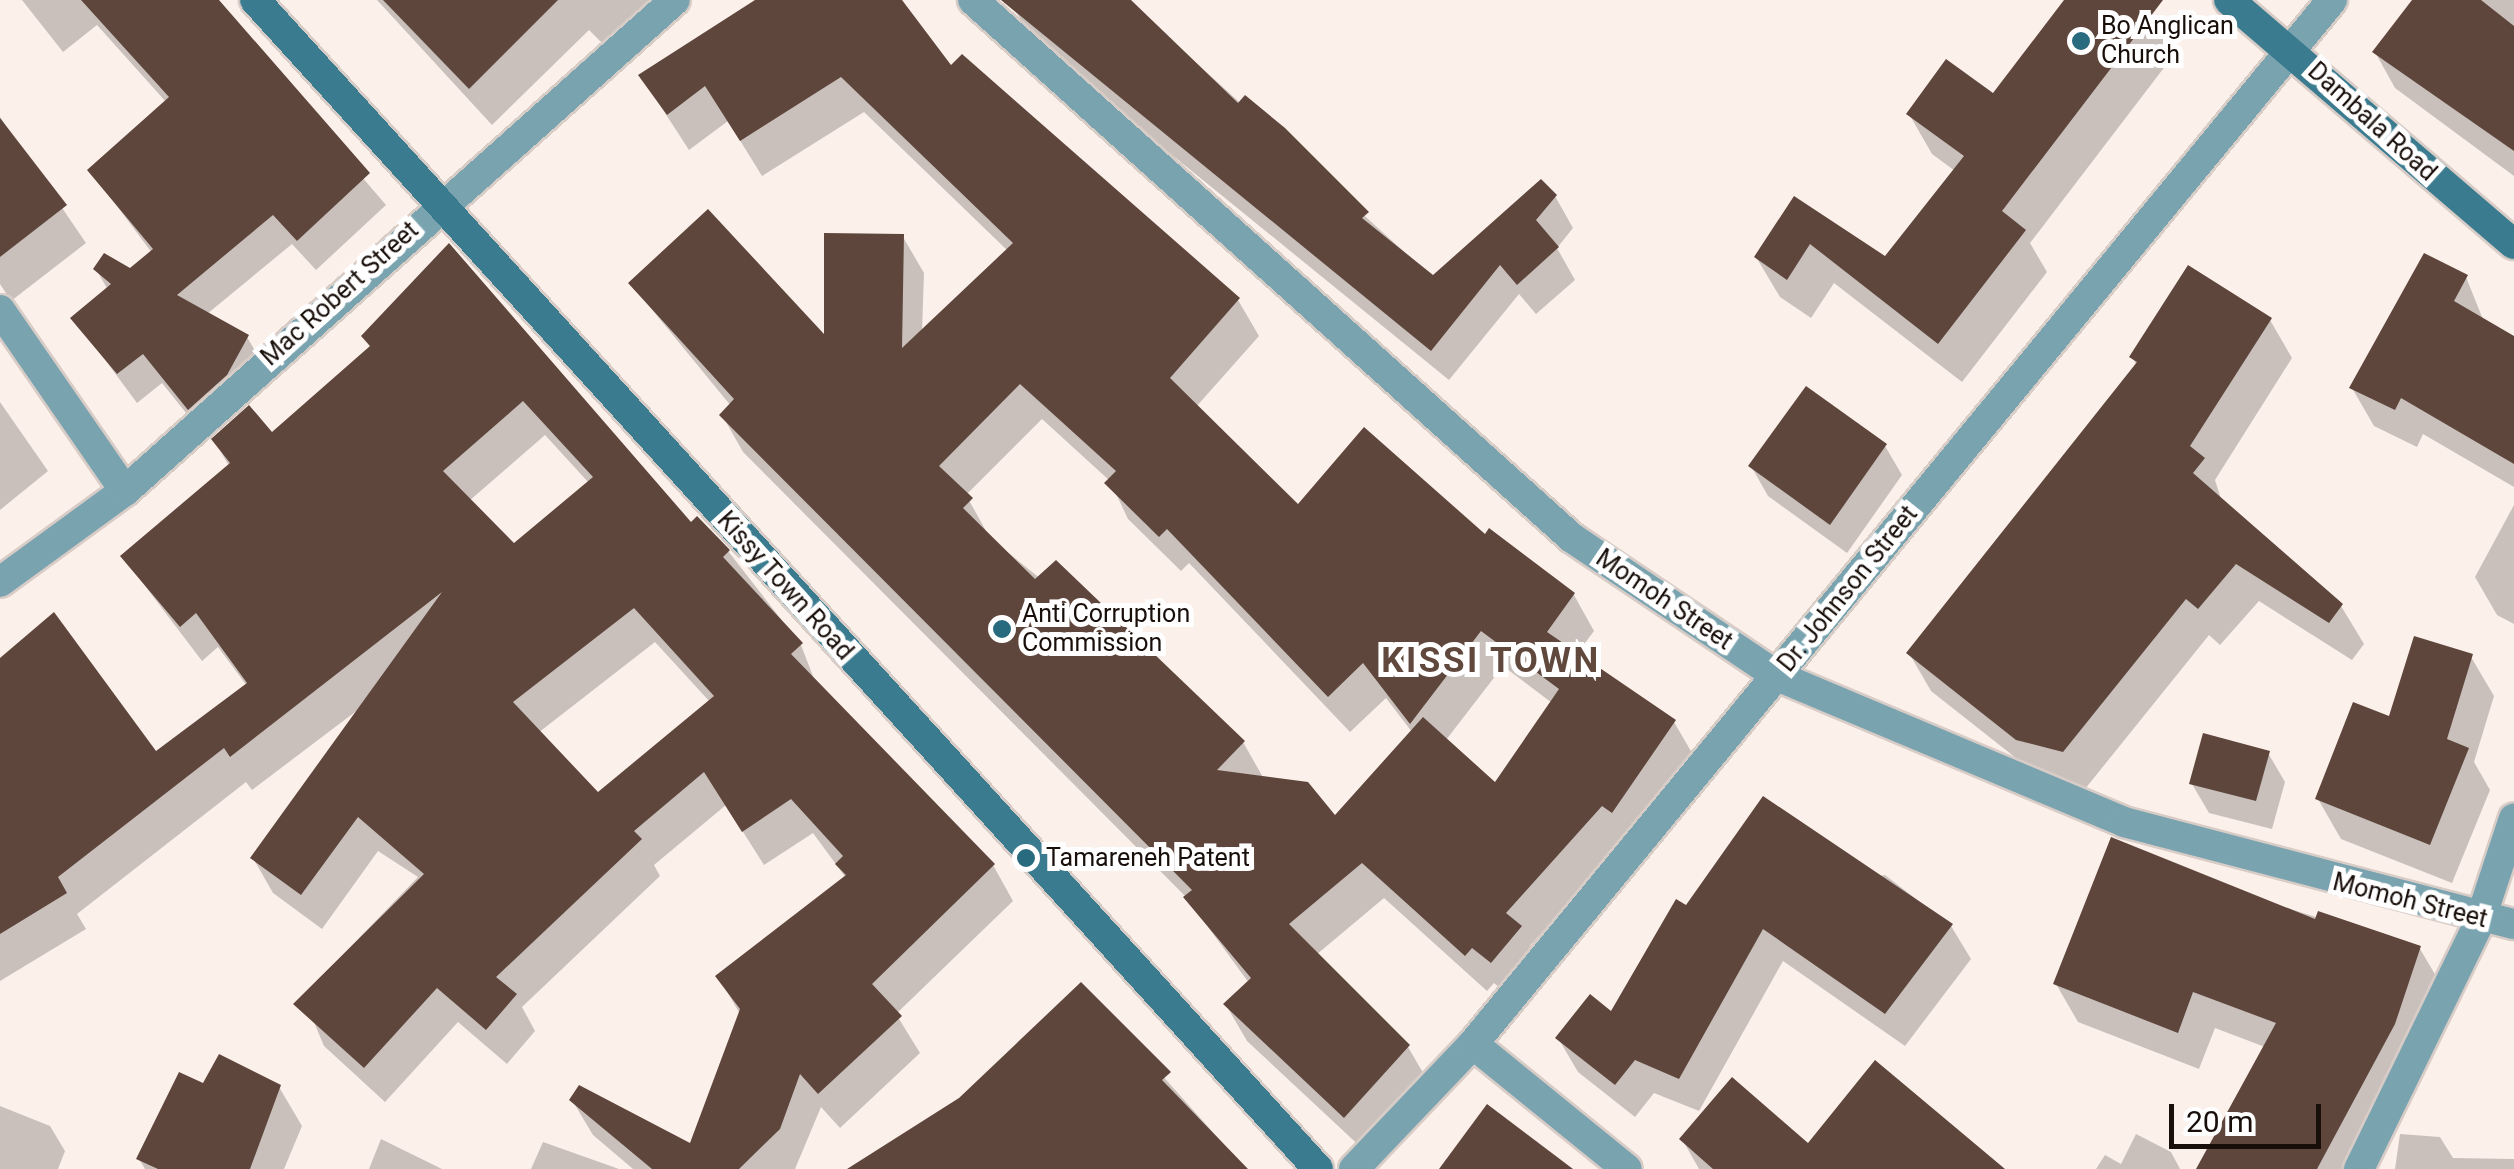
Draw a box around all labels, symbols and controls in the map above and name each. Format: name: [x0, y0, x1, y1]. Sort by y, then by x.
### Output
place label: Bo Anglican Church: [2101, 12, 2234, 71]
marker: Bo Anglican Church: [2070, 30, 2092, 52]
street label: Dambala Road: [2301, 56, 2443, 188]
street label: Mac Robert Street: [255, 216, 425, 372]
street label: Dr. Johnson Street: [1772, 500, 1924, 678]
street label: Kissy Town Road: [710, 505, 860, 667]
street label: Momoh Street: [1590, 543, 1738, 657]
place label: Anti Corruption Commission: [1022, 600, 1190, 659]
marker: Anti Corruption Commission: [991, 618, 1013, 640]
district label: KISSI TOWN: [1381, 640, 1601, 682]
place label: Tamareneh Patent: [1046, 843, 1250, 873]
marker: Tamareneh Patent: [1015, 847, 1037, 869]
street label: Momoh Street: [2330, 867, 2490, 935]
scale bar: [2174, 1084, 2326, 1146]
text: 20 m: [2186, 1104, 2253, 1139]

